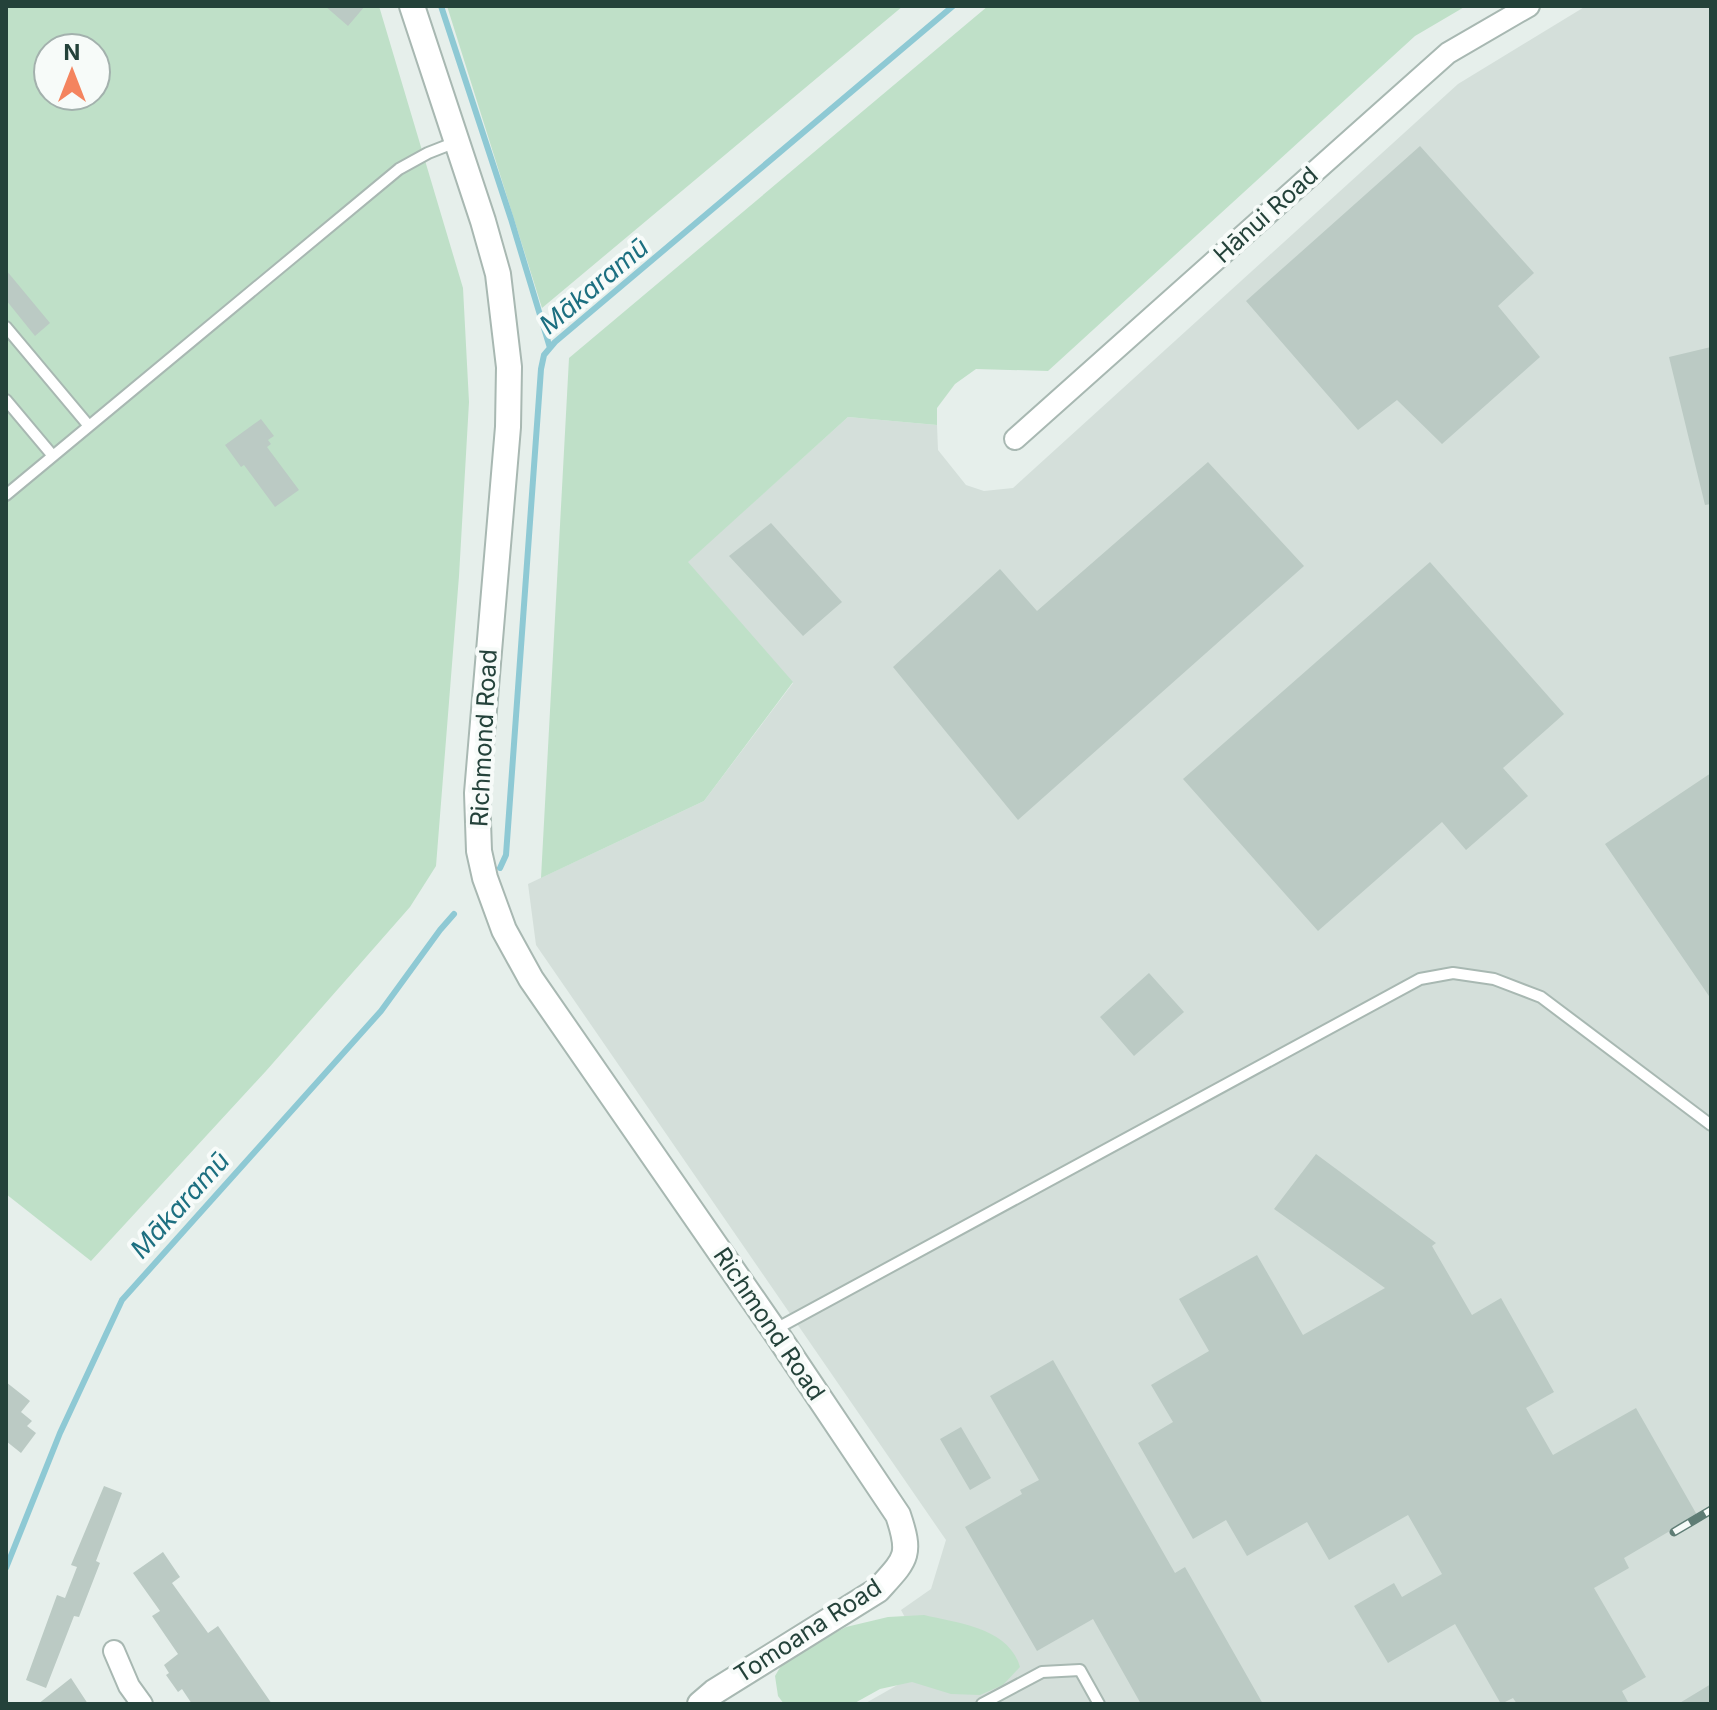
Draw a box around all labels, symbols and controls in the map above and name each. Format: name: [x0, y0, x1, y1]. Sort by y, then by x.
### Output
north arrow: [32, 32, 112, 112]
text: N: [64, 39, 80, 65]
street label: Hānui Road: [1208, 160, 1324, 269]
water label: Mākaramū: [533, 231, 654, 340]
street label: Richmond Road: [464, 648, 503, 828]
water label: Mākaramū: [124, 1145, 236, 1264]
street label: Richmond Road: [708, 1242, 831, 1406]
street label: Tomoana Road: [729, 1572, 887, 1689]

